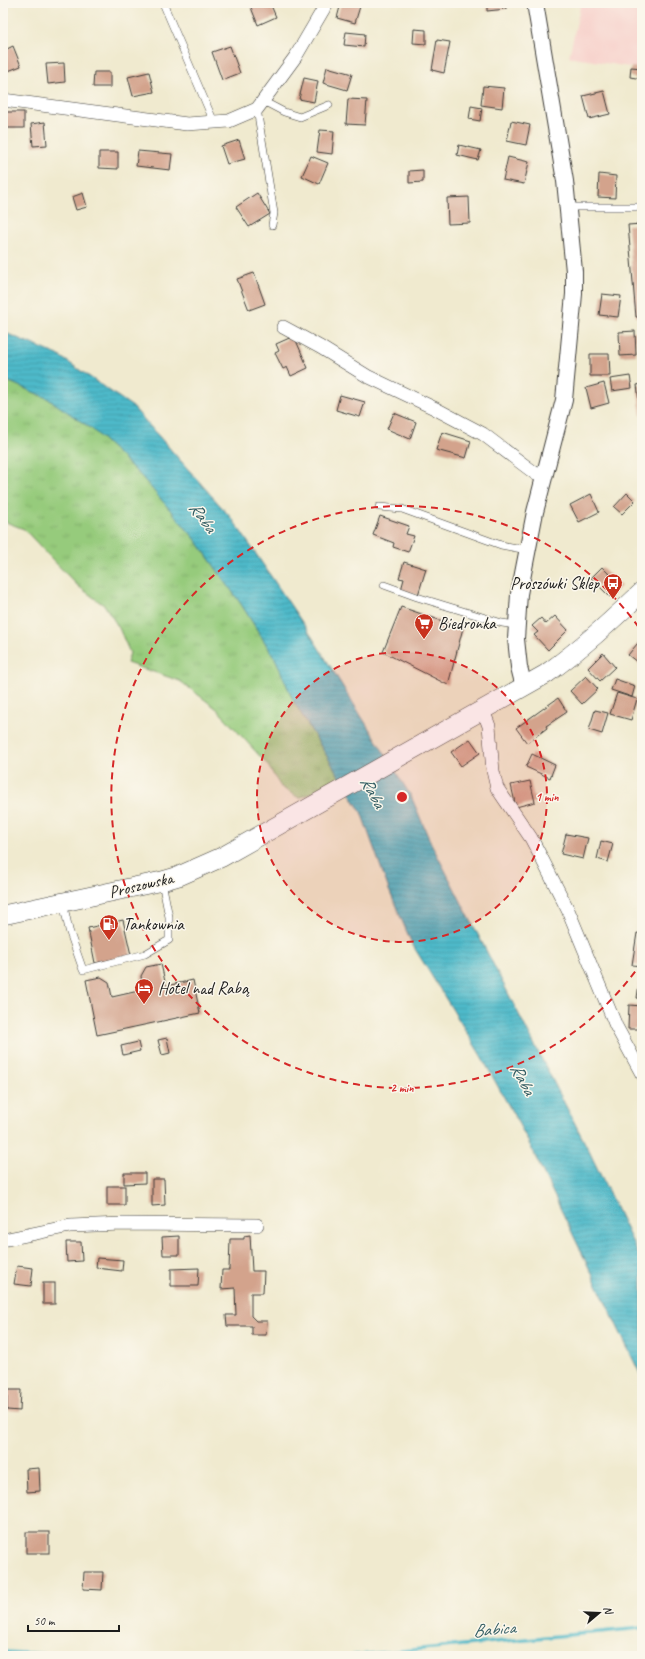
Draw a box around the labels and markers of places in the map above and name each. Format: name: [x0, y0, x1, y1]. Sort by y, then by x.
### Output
bus stop icon: Proszówki Sklep: [602, 572, 624, 600]
place label: Proszówki Sklep: [510, 573, 601, 594]
supermarket icon: Biedronka: [413, 612, 435, 640]
place label: Biedronka: [438, 613, 497, 634]
centre of rings: [395, 790, 409, 804]
fuel station icon: Tankownia: [98, 913, 120, 941]
place label: Tankownia: [123, 914, 185, 935]
hotel icon: Hotel nad Rabą: [133, 977, 155, 1005]
place label: Hotel nad Rabą: [158, 978, 250, 999]

